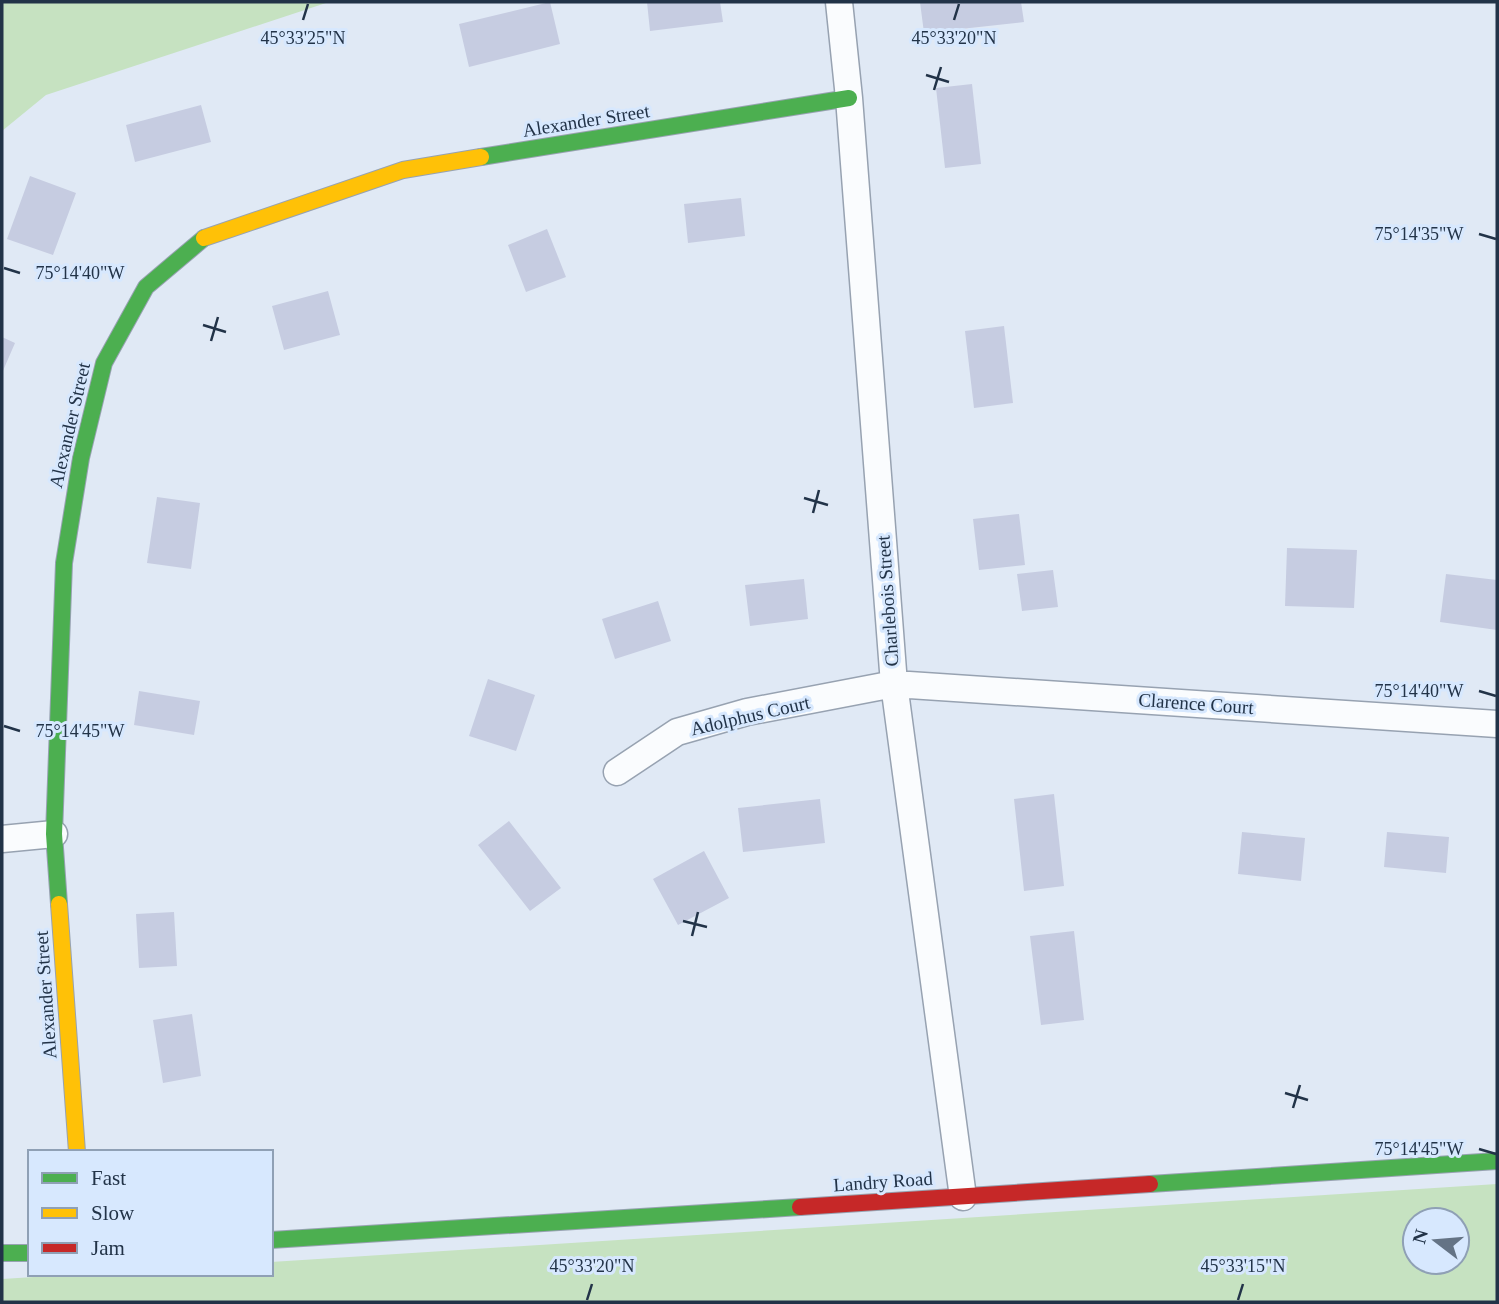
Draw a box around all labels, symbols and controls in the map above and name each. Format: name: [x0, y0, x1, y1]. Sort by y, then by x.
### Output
text: 45°33'25"N: [261, 28, 345, 48]
text: 45°33'20"N: [912, 28, 996, 48]
street label: Alexander Street: [521, 100, 652, 141]
text: 75°14'35"W: [1375, 224, 1463, 244]
text: 75°14'40"W: [36, 263, 124, 283]
street label: Alexander Street: [45, 360, 94, 490]
street label: Charlebois Street: [872, 534, 903, 667]
text: 75°14'40"W: [1375, 681, 1463, 701]
street label: Clarence Court: [1138, 689, 1255, 718]
street label: Adolphus Court: [688, 691, 813, 739]
text: 75°14'45"W: [36, 721, 124, 741]
street label: Alexander Street: [31, 930, 60, 1060]
text: 75°14'45"W: [1375, 1139, 1463, 1159]
legend: [28, 1150, 273, 1276]
text: Fast: [91, 1166, 126, 1190]
street label: Landry Road: [833, 1168, 934, 1195]
text: Slow: [91, 1201, 135, 1225]
north arrow: [1401, 1206, 1471, 1276]
text: N: [1408, 1227, 1432, 1246]
text: Jam: [91, 1236, 125, 1260]
text: 45°33'20"N: [550, 1256, 634, 1276]
text: 45°33'15"N: [1201, 1256, 1285, 1276]

